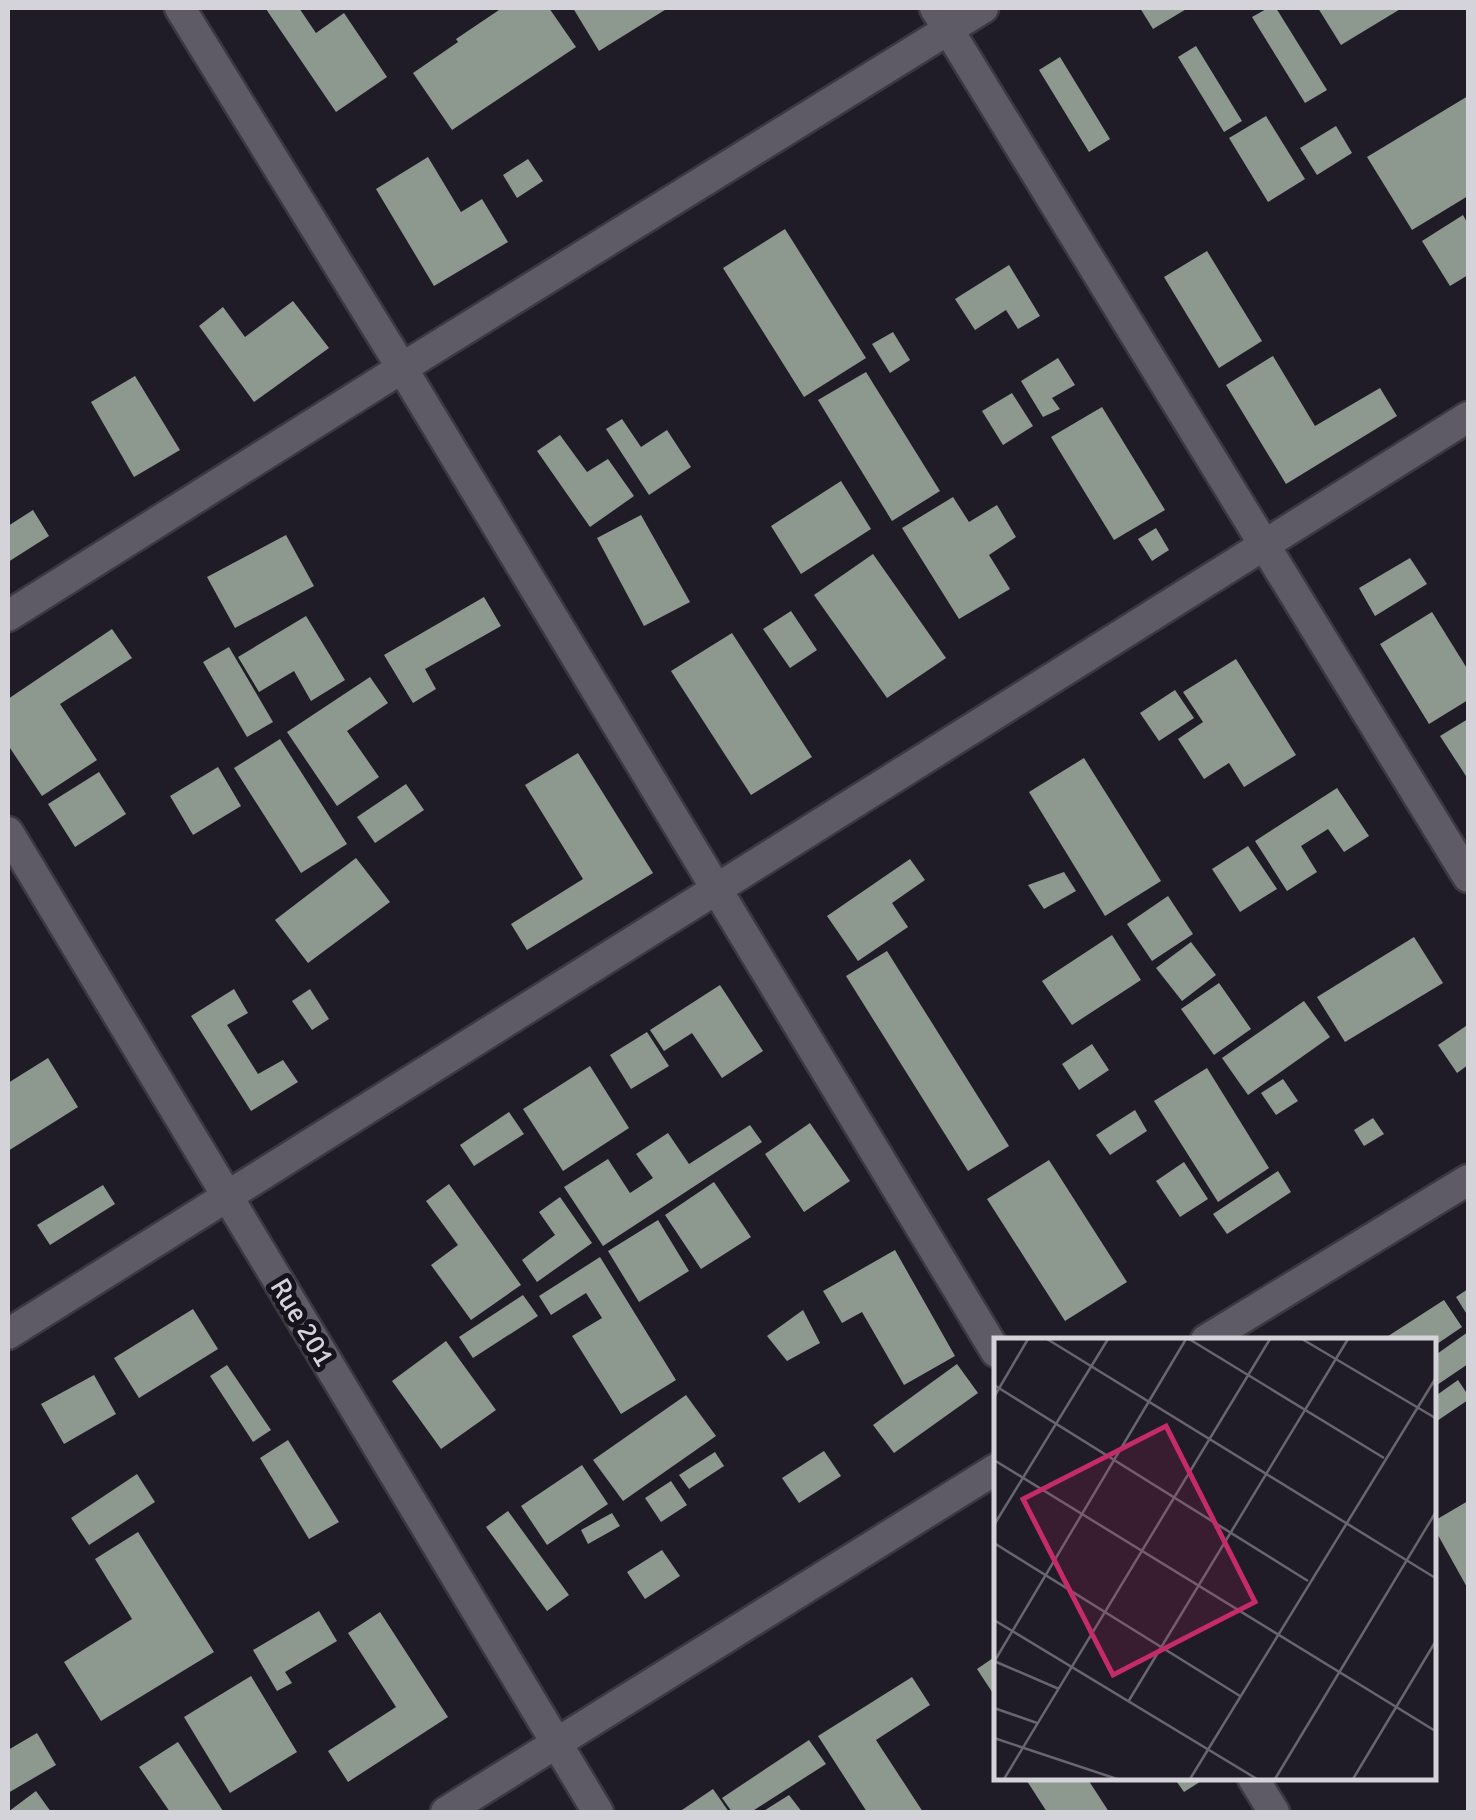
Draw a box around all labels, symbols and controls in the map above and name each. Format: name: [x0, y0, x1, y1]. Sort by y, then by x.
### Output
street label: Rue 201: [263, 1272, 342, 1373]
inset map: [994, 1338, 1436, 1780]

